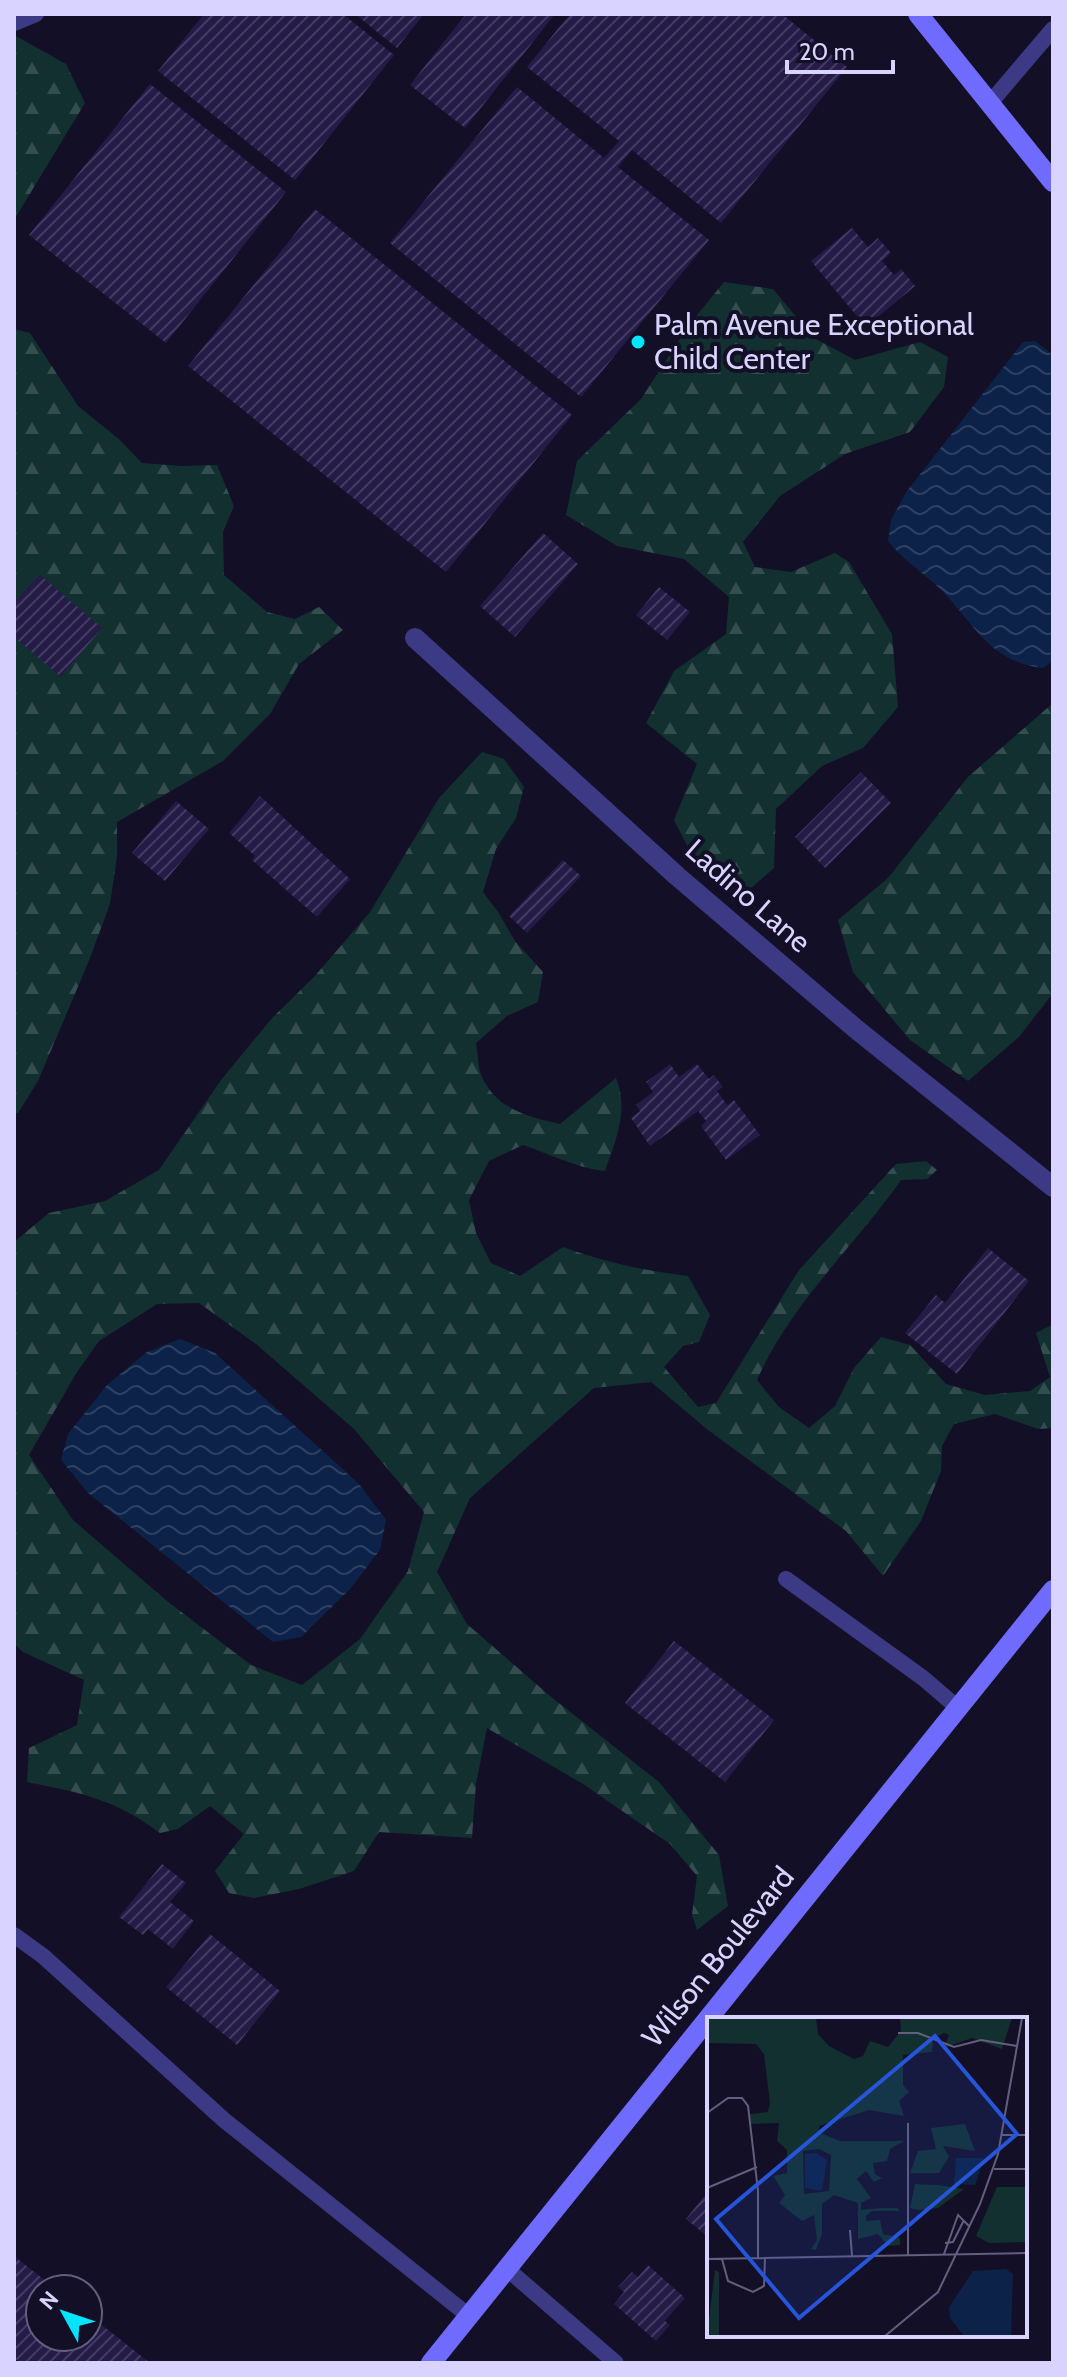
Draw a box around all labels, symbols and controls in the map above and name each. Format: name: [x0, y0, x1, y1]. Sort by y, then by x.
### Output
scale bar: [787, 24, 893, 74]
text: 20 m: [799, 37, 855, 66]
place label: Palm Avenue Exceptional Child Center: [654, 306, 974, 377]
marker: Palm Avenue Exceptional Child Center: [629, 333, 647, 351]
street label: Ladino Lane: [678, 831, 819, 960]
street label: Wilson Boulevard: [634, 1859, 802, 2054]
inset map: [707, 2017, 1027, 2337]
north arrow: [24, 2273, 104, 2353]
text: N: [34, 2286, 64, 2315]

